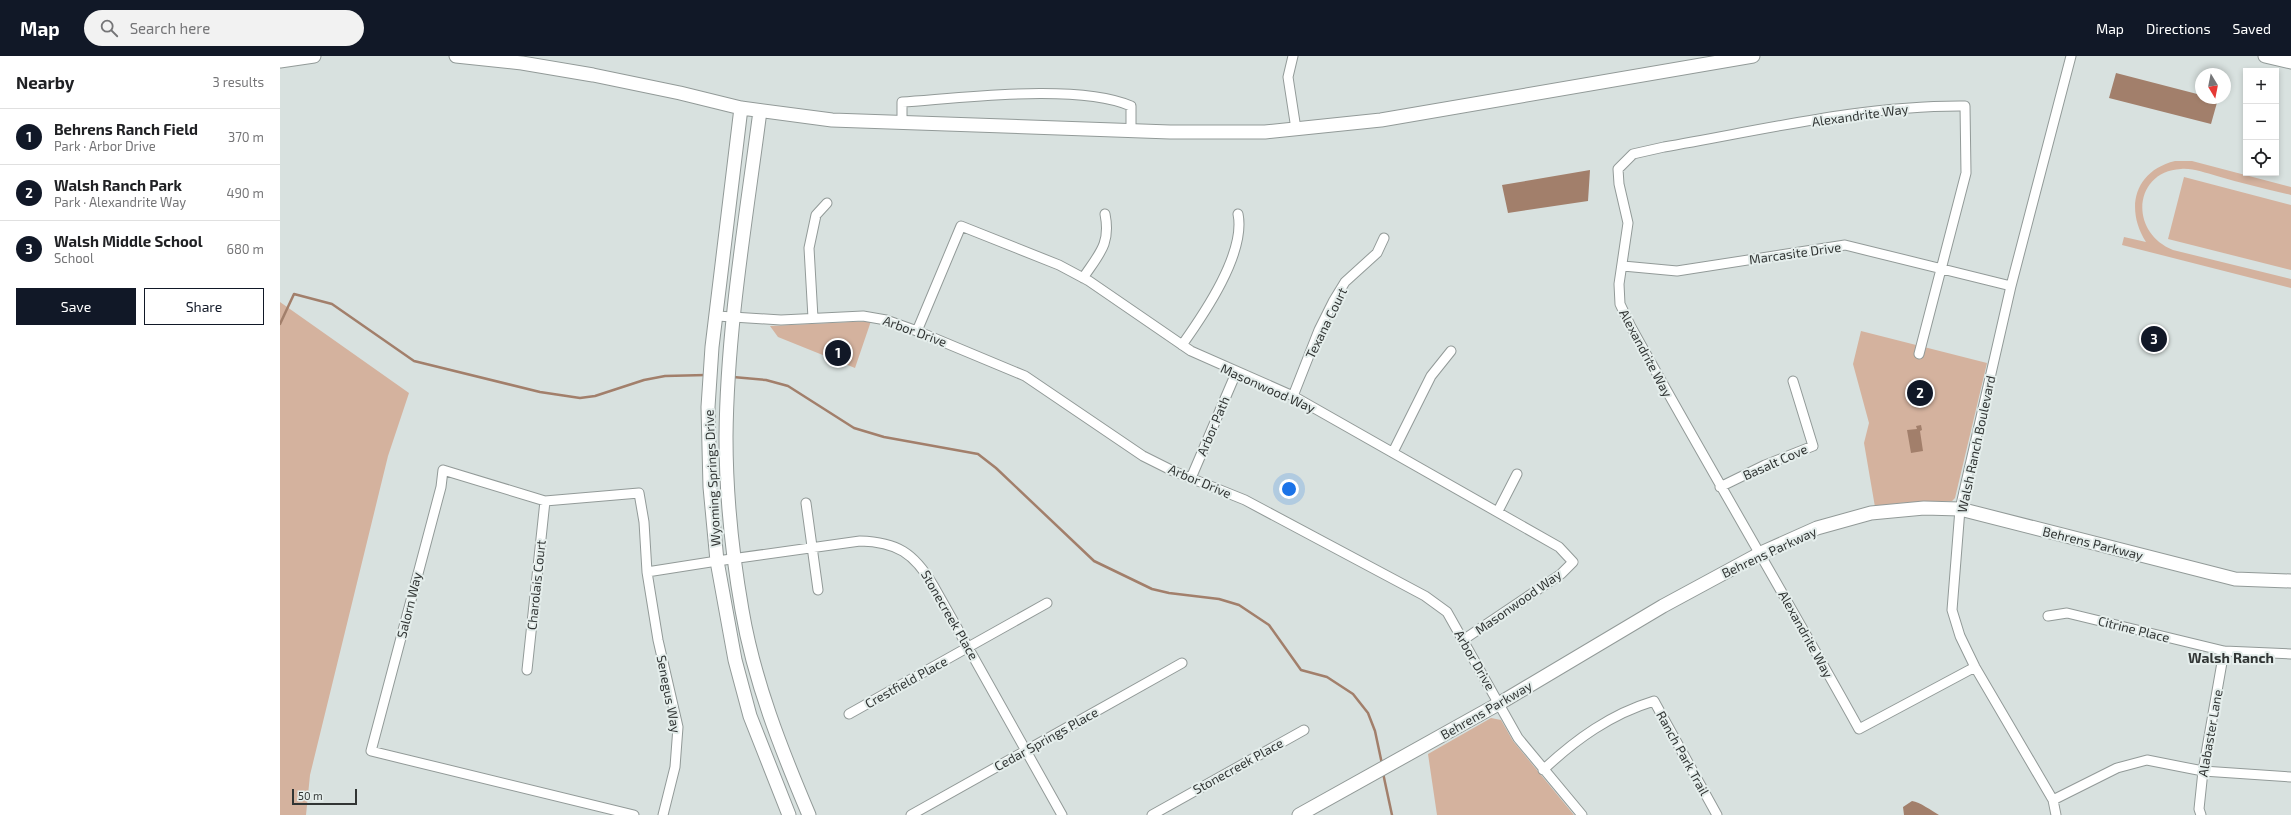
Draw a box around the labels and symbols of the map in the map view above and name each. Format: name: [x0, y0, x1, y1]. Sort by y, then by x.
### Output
north arrow: [2195, 68, 2231, 104]
street label: Alexandrite Way: [1811, 100, 1909, 130]
street label: Marcasite Drive: [1748, 239, 1842, 267]
street label: Texana Court: [1302, 285, 1350, 361]
street label: Alexandrite Way: [1616, 306, 1676, 400]
street label: Arbor Drive: [881, 312, 949, 350]
pin: 3: [2141, 324, 2167, 354]
pin: 1: [825, 338, 851, 368]
street label: Masonwood Way: [1218, 360, 1318, 416]
street label: Walsh Ranch Boulevard: [1954, 374, 1998, 514]
pin: 2: [1907, 378, 1933, 408]
street label: Arbor Path: [1193, 394, 1233, 458]
street label: Wyoming Springs Drive: [700, 409, 724, 547]
street label: Basalt Cove: [1740, 441, 1810, 483]
street label: Arbor Drive: [1166, 461, 1234, 501]
your location: [1279, 479, 1299, 499]
street label: Behrens Parkway: [1719, 523, 1819, 581]
street label: Behrens Parkway: [2041, 523, 2145, 563]
street label: Charolais Court: [523, 539, 549, 631]
street label: Masonwood Way: [1472, 566, 1564, 638]
street label: Stonecreek Place: [918, 567, 982, 663]
street label: Salorn Way: [393, 570, 425, 640]
street label: Alexandrite Way: [1775, 588, 1837, 680]
street label: Citrine Place: [2096, 612, 2172, 646]
street label: Arbor Drive: [1451, 627, 1499, 693]
district label: Walsh Ranch: [2188, 649, 2274, 666]
street label: Crestfield Place: [862, 653, 950, 711]
street label: Senegus Way: [654, 654, 684, 734]
street label: Behrens Parkway: [1437, 677, 1535, 743]
street label: Alabaster Lane: [2194, 688, 2226, 778]
street label: Cedar Springs Place: [991, 704, 1101, 774]
street label: Ranch Park Trail: [1653, 708, 1713, 798]
street label: Stonecreek Place: [1190, 735, 1286, 797]
scale bar: [292, 787, 357, 806]

